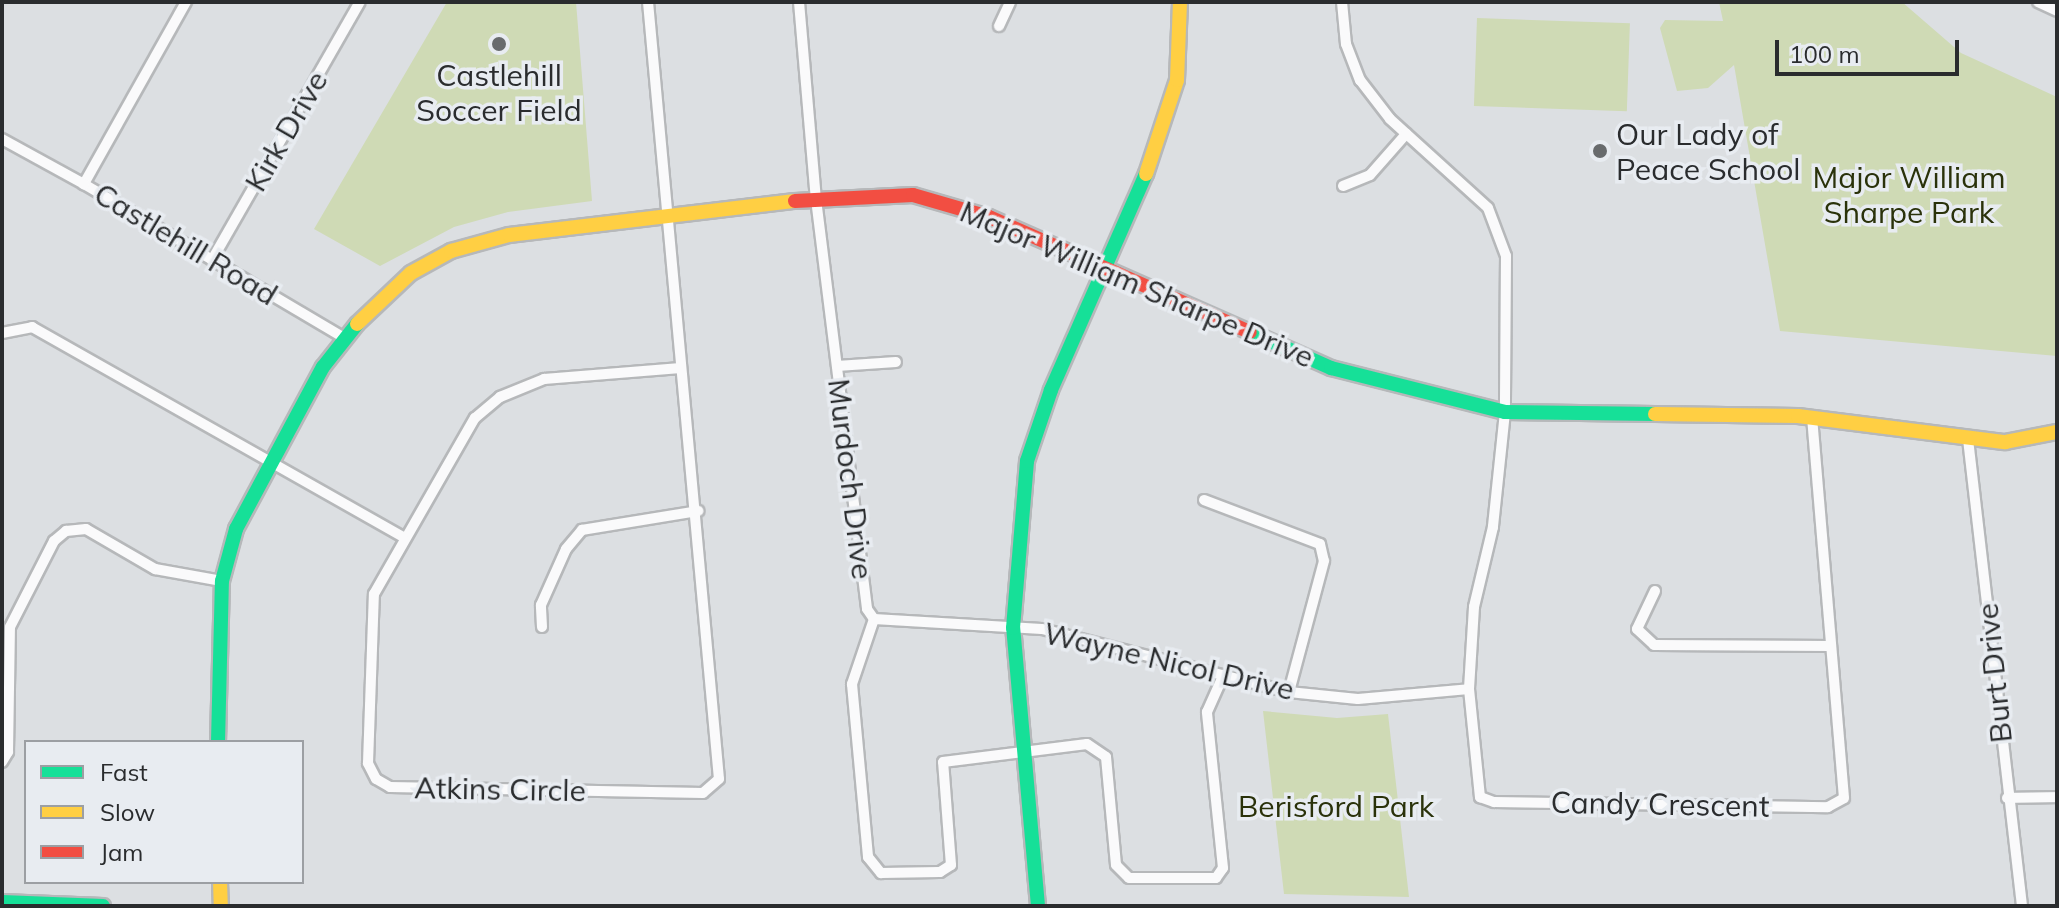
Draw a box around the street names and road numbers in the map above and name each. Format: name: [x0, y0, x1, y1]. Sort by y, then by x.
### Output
street label: Kirk Drive: [237, 64, 335, 198]
street label: Castlehill Road: [88, 175, 284, 313]
street label: Major William Sharpe Drive: [955, 193, 1319, 375]
street label: Murdoch Drive: [821, 377, 881, 581]
street label: Burt Drive: [1969, 601, 2019, 745]
street label: Wayne Nicol Drive: [1040, 615, 1298, 707]
street label: Atkins Circle: [414, 770, 586, 808]
street label: Candy Crescent: [1550, 784, 1770, 824]

